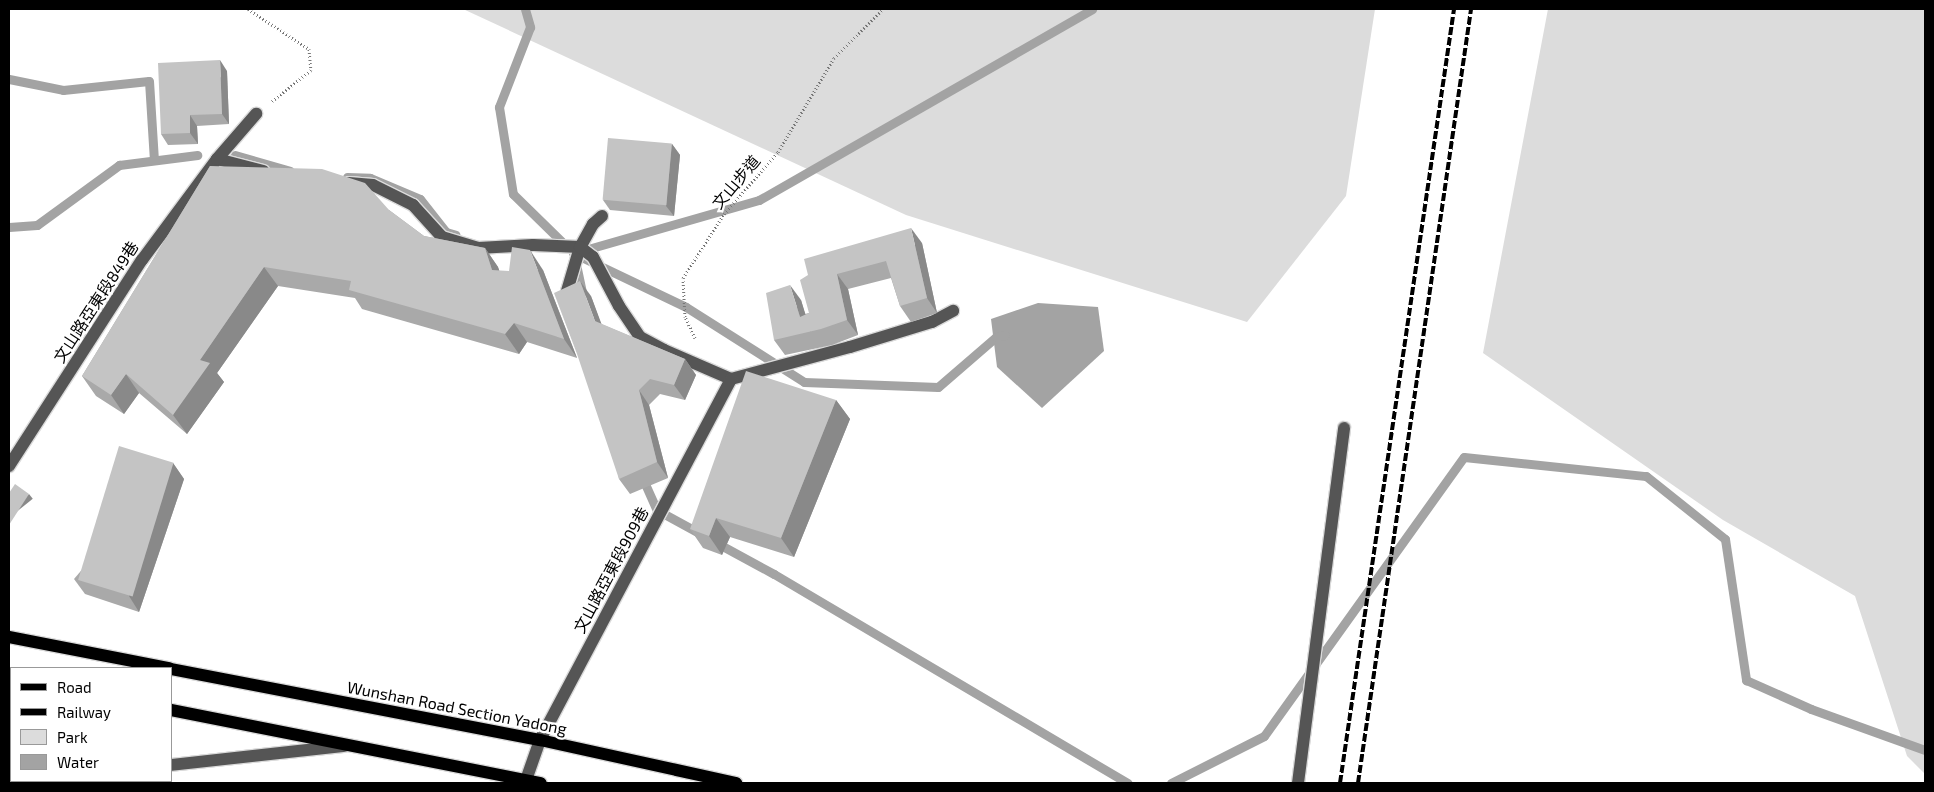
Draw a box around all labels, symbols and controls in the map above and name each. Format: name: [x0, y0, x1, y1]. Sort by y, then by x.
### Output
street label: 文山步道: [708, 151, 764, 213]
street label: 文山路亞東段849巷: [50, 238, 142, 366]
street label: 文山路亞東段909巷: [570, 504, 652, 636]
legend: [10, 667, 172, 782]
street label: Wunshan Road Section Yadong: [345, 677, 569, 739]
text: Road: [57, 678, 92, 696]
text: Railway: [57, 703, 111, 721]
text: Park: [57, 728, 88, 746]
text: Water: [57, 753, 99, 771]

